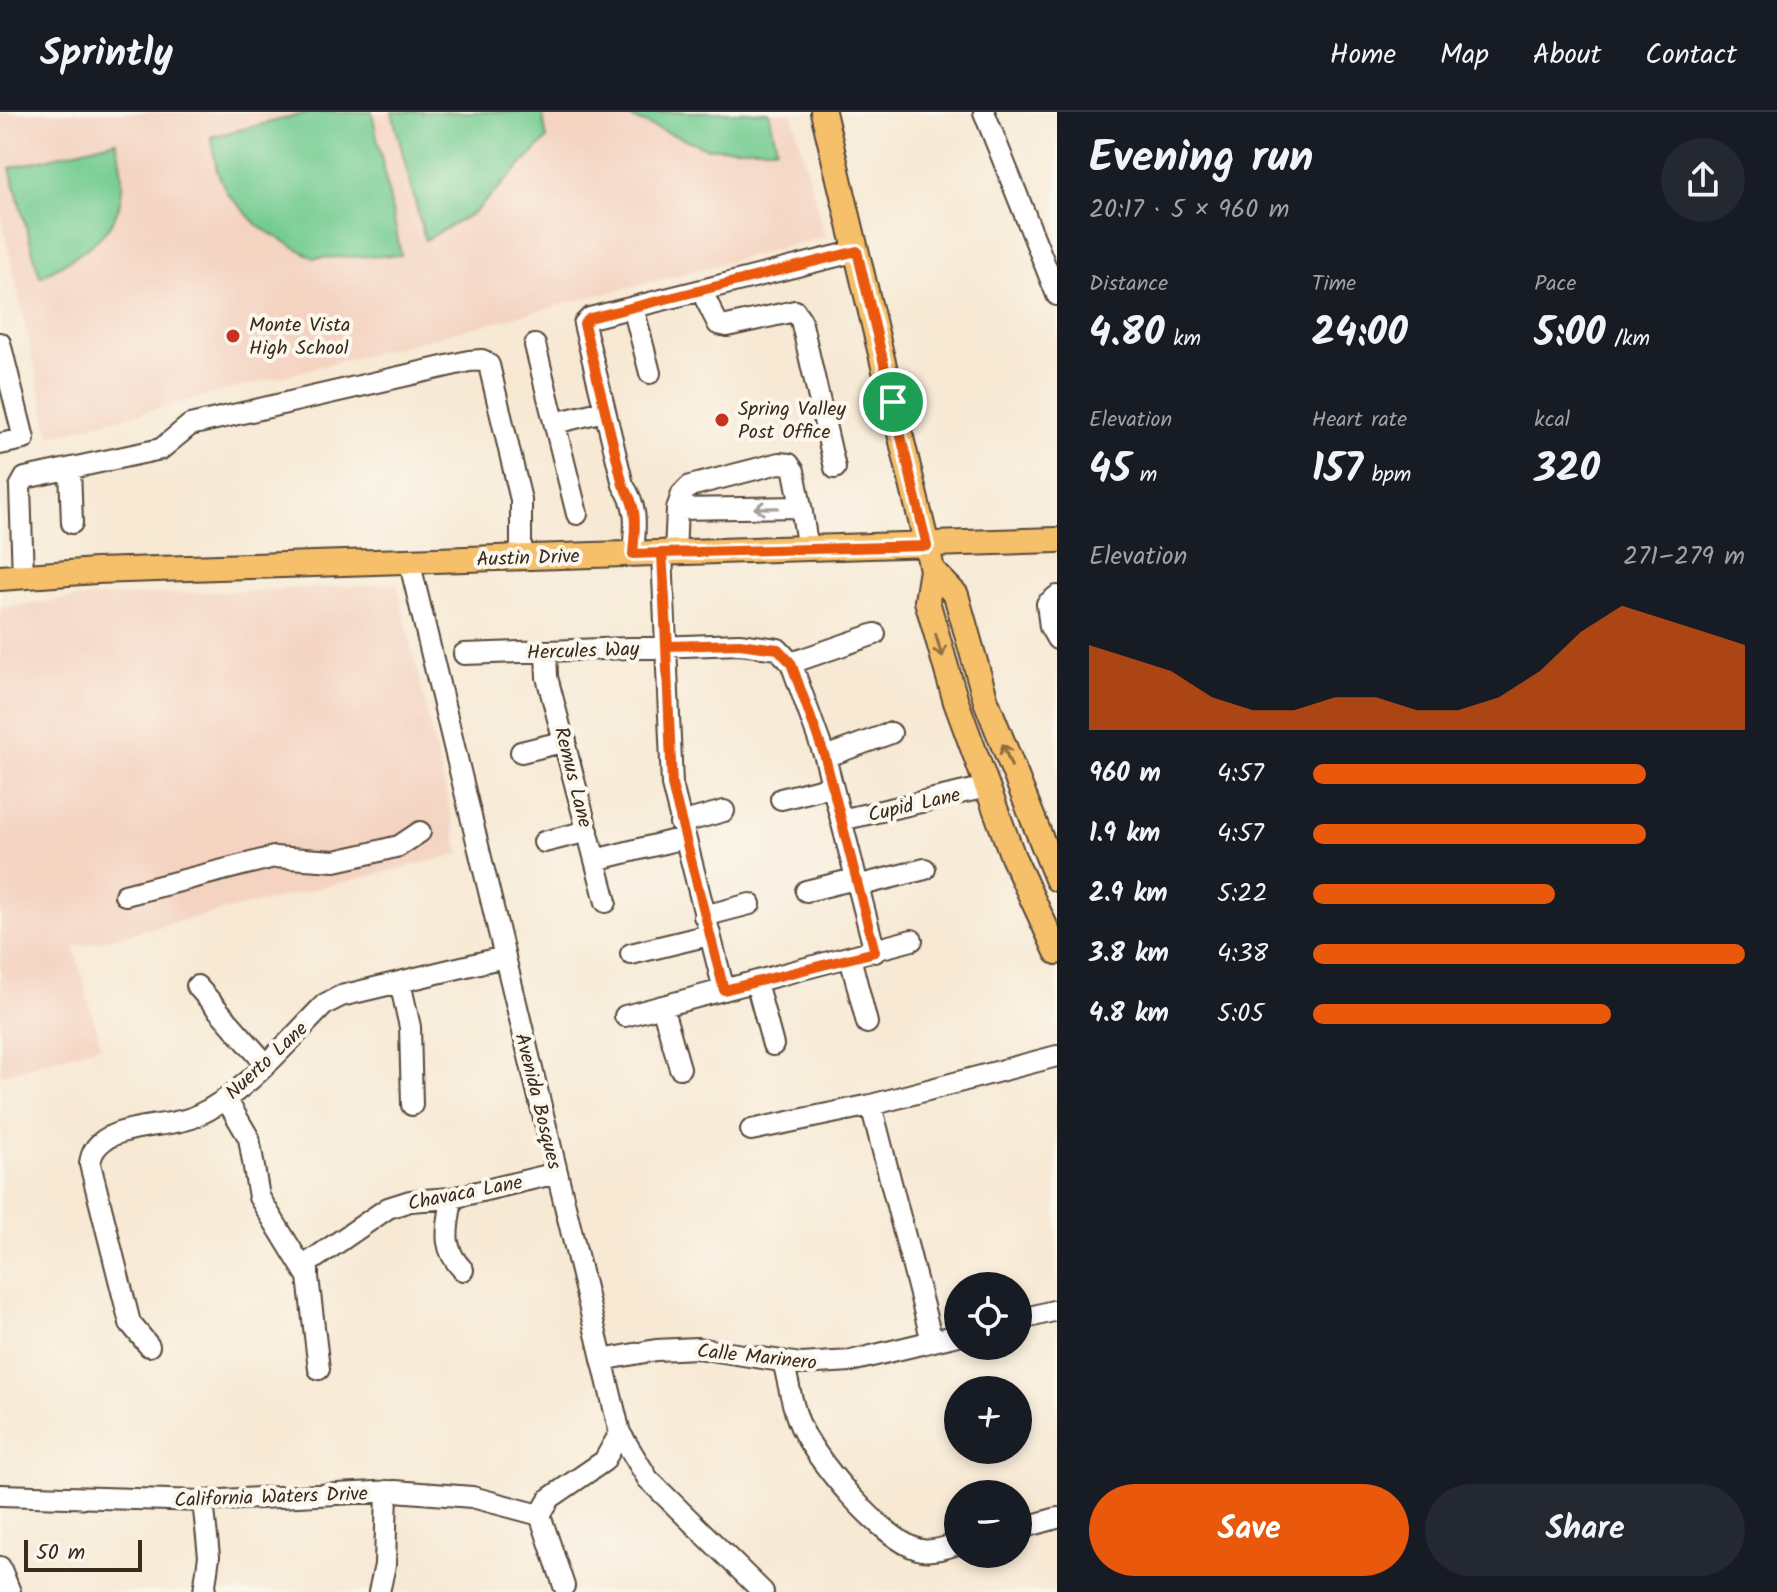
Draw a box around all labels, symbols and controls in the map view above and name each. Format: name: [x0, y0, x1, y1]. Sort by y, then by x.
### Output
text: Sprintly: [40, 25, 173, 85]
text: Home: [1330, 33, 1396, 78]
text: Map: [1440, 33, 1489, 78]
text: About: [1533, 33, 1601, 78]
text: Contact: [1645, 33, 1737, 78]
text: Evening run: [1089, 124, 1313, 194]
button: share: [1661, 138, 1745, 222]
text: 20:17 · 5 × 960 m: [1089, 189, 1289, 231]
text: Distance: [1089, 267, 1168, 302]
text: Time: [1312, 267, 1356, 302]
text: Pace: [1534, 267, 1576, 302]
text: 4.80: [1089, 302, 1164, 366]
text: 24:00: [1312, 302, 1408, 366]
text: 5:00: [1534, 302, 1605, 366]
place label: Monte Vista High School: [249, 310, 350, 365]
text: km: [1164, 322, 1201, 357]
text: /km: [1605, 322, 1650, 357]
marker: Monte Vista High School: [224, 327, 242, 345]
pin: [859, 368, 927, 436]
icon: arrive: [871, 380, 915, 424]
place label: Spring Valley Post Office: [738, 394, 847, 449]
text: Elevation: [1089, 403, 1172, 438]
text: Heart rate: [1312, 403, 1407, 438]
text: kcal: [1534, 403, 1570, 438]
marker: Spring Valley Post Office: [713, 411, 731, 429]
text: 45: [1089, 438, 1131, 502]
text: 157: [1312, 438, 1363, 502]
text: 320: [1534, 438, 1600, 502]
text: m: [1131, 458, 1157, 493]
text: bpm: [1363, 458, 1411, 493]
one-way arrow: [753, 500, 780, 515]
text: Elevation: [1089, 536, 1187, 578]
text: 271–279 m: [1623, 536, 1745, 578]
street label: Austin Drive: [476, 541, 580, 577]
one-way arrow: [933, 632, 948, 658]
street label: Hercules Way: [526, 634, 640, 670]
street label: Remus Lane: [544, 724, 600, 831]
one-way arrow: [999, 743, 1013, 768]
text: 960 m: [1089, 753, 1161, 795]
text: 4:57: [1217, 753, 1264, 795]
street label: Cupid Lane: [865, 780, 964, 832]
text: 1.9 km: [1089, 813, 1160, 855]
text: 4:57: [1217, 813, 1264, 855]
text: 2.9 km: [1089, 873, 1168, 915]
text: 5:22: [1217, 873, 1268, 915]
text: 3.8 km: [1089, 933, 1169, 975]
text: 4:38: [1217, 933, 1268, 975]
text: 4.8 km: [1089, 993, 1169, 1035]
text: 5:05: [1217, 993, 1264, 1035]
street label: Nuerto Lane: [219, 1014, 316, 1108]
street label: Avenida Bosques: [505, 1030, 570, 1173]
street label: Chavaca Lane: [405, 1167, 525, 1221]
map controls: [944, 1272, 1032, 1568]
button: locate: [944, 1272, 1032, 1360]
street label: Calle Marinero: [695, 1336, 818, 1380]
button: +: [944, 1376, 1032, 1464]
street label: California Waters Drive: [174, 1479, 368, 1517]
button: −: [944, 1480, 1032, 1568]
button: Save: [1089, 1484, 1409, 1576]
button: Share: [1425, 1484, 1745, 1576]
scale bar: [24, 1536, 142, 1572]
text: 50 m: [36, 1536, 85, 1571]

